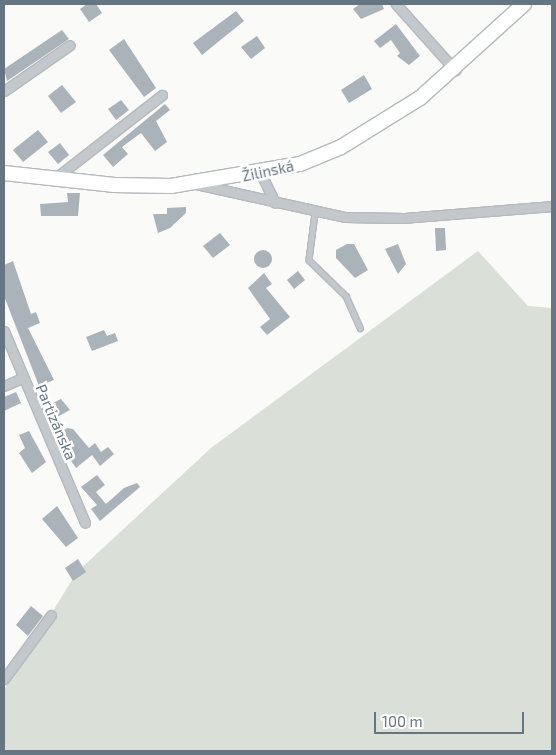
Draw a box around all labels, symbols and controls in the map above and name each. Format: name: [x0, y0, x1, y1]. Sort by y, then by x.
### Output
street label: Žilinská: [240, 157, 296, 185]
street label: Partizánska: [32, 381, 80, 463]
scale bar: [376, 702, 526, 734]
text: 100 m: [382, 712, 423, 730]

